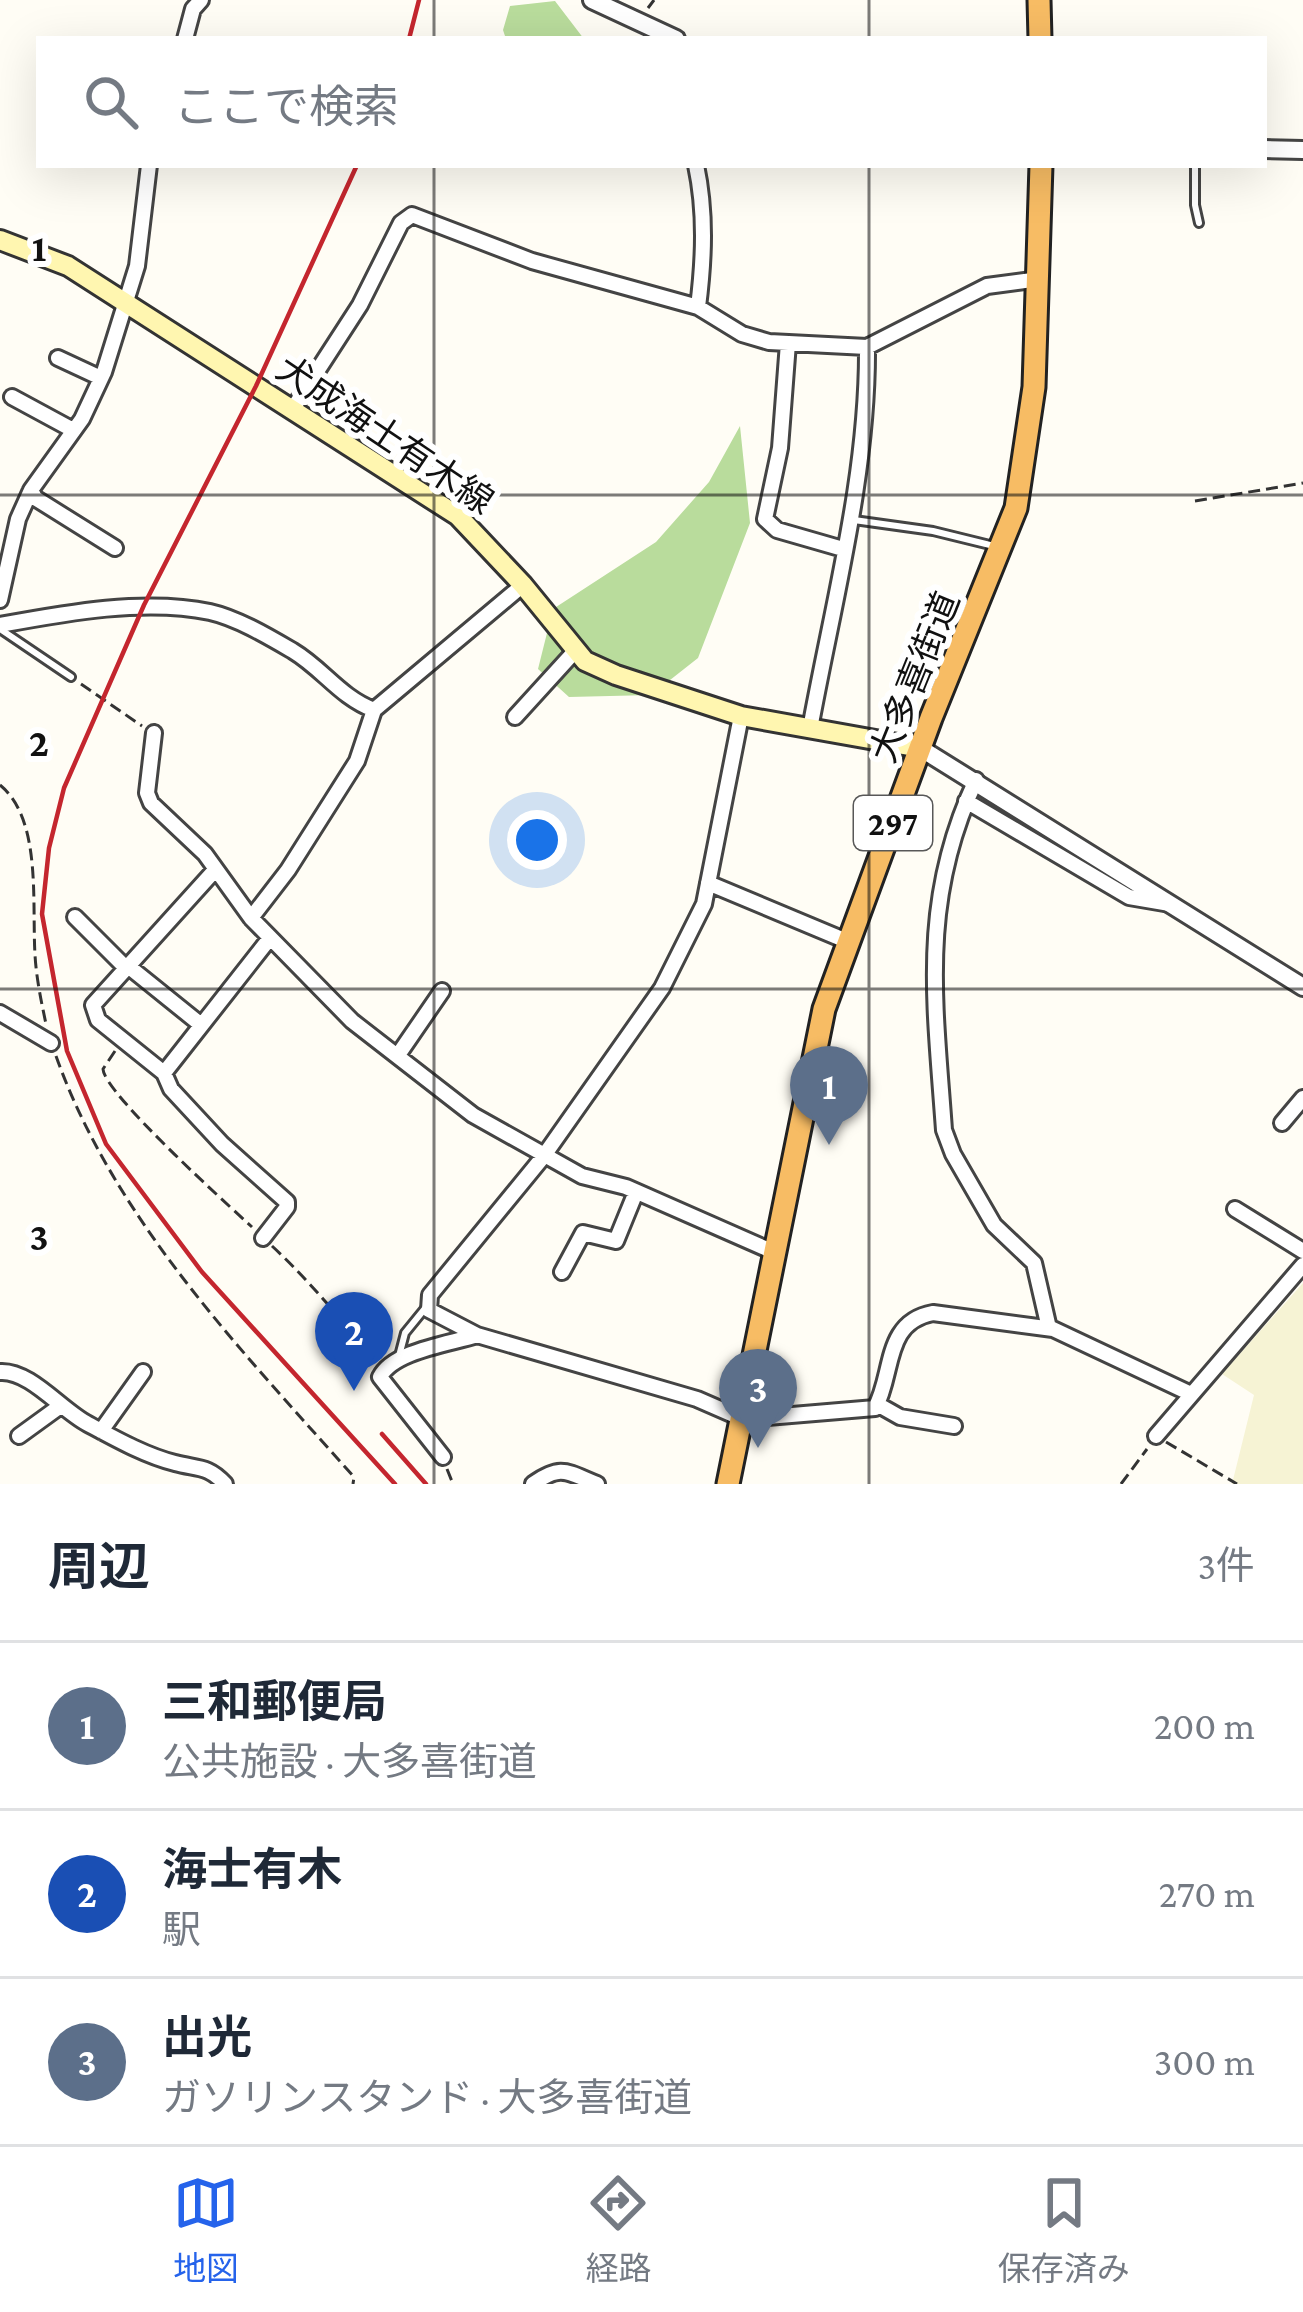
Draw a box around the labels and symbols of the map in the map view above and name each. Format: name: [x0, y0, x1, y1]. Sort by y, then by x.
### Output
text: 1: [32, 226, 46, 269]
street label: 犬成海士有木線: [269, 348, 501, 522]
street label: 大多喜街道: [863, 586, 967, 768]
text: 2: [29, 721, 49, 764]
road number: 297: [854, 796, 932, 850]
your location: [507, 810, 567, 870]
pin: 1: [790, 1046, 868, 1145]
text: 3: [29, 1215, 49, 1258]
pin: 2: [315, 1292, 393, 1391]
pin: 3: [719, 1349, 797, 1448]

